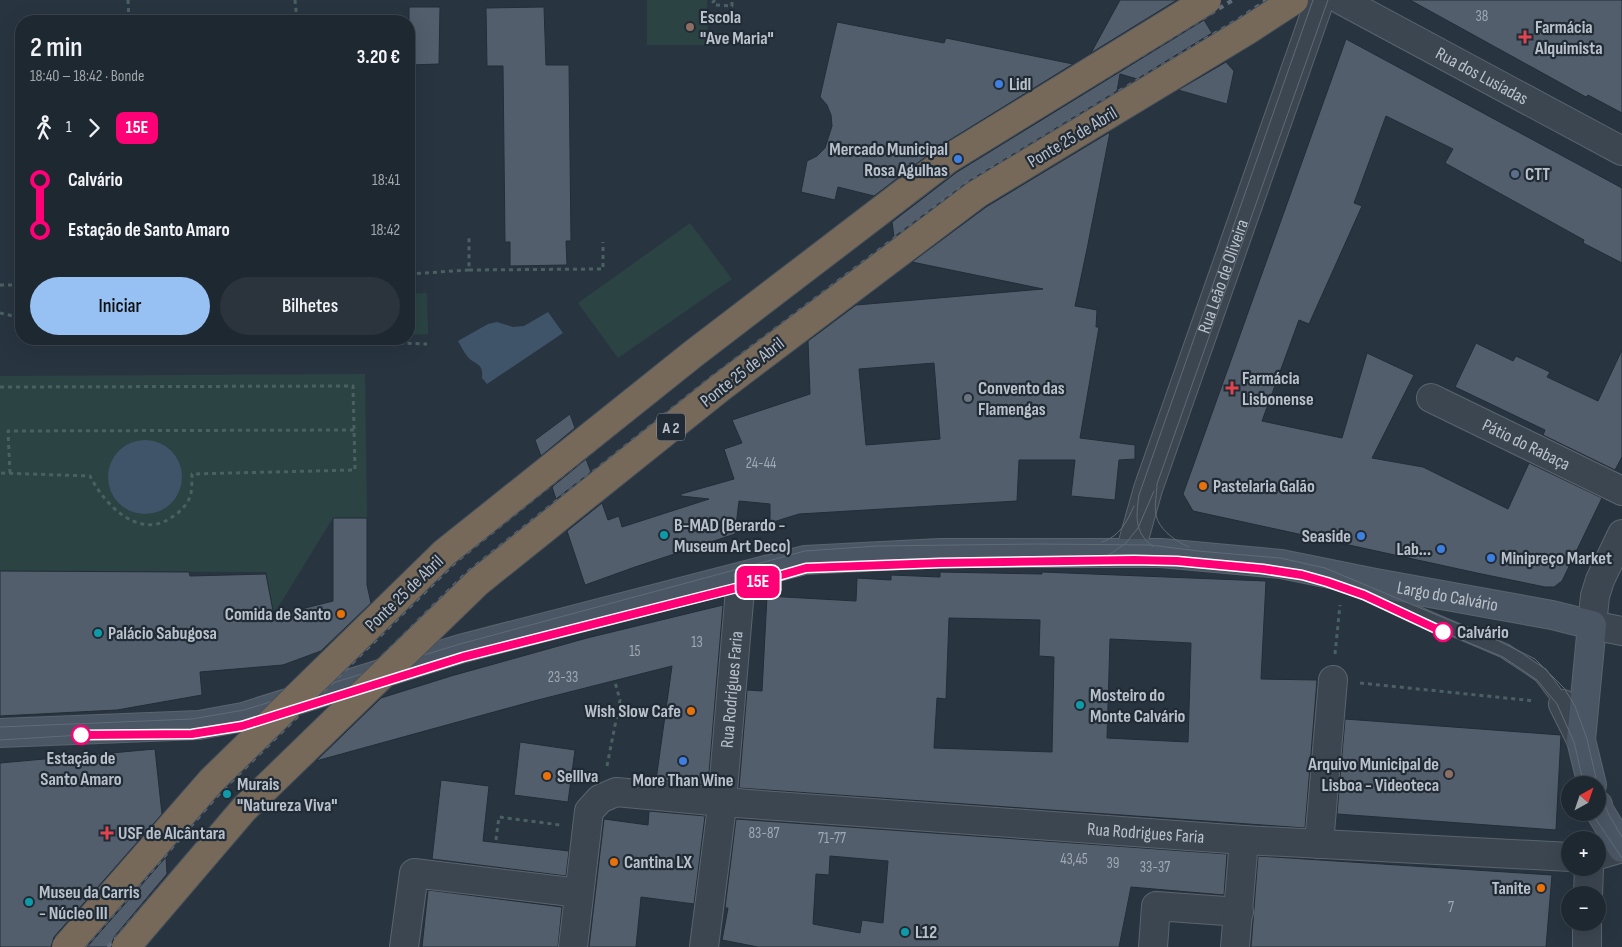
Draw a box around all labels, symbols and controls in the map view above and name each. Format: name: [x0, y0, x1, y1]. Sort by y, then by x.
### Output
place label: Escola "Ave Maria": [700, 7, 774, 49]
house number: 38: [1476, 7, 1488, 26]
place label: Farmácia Alquimista: [1534, 17, 1603, 59]
marker: Escola "Ave Maria": [684, 21, 696, 33]
text: 2 min: [30, 31, 82, 64]
marker: Farmácia Alquimista: [1519, 31, 1531, 43]
street label: Rua dos Lusíadas: [1432, 43, 1532, 110]
text: 3.20 €: [357, 46, 400, 69]
text: 18:40 – 18:42 · Bonde: [30, 67, 144, 86]
place label: Lidl: [1009, 74, 1031, 95]
marker: Lidl: [993, 78, 1005, 90]
street label: Ponte 25 de Abril: [1024, 102, 1121, 172]
icon: walk: [30, 114, 58, 142]
icon: forward: [80, 114, 108, 142]
text: 15E: [126, 117, 148, 138]
text: 1: [66, 118, 72, 137]
place label: Mercado Municipal Rosa Agulhas: [829, 139, 948, 181]
marker: Mercado Municipal Rosa Agulhas: [952, 153, 964, 165]
place label: CTT: [1525, 164, 1550, 185]
marker: CTT: [1509, 168, 1521, 180]
text: Calvário: [68, 169, 123, 192]
text: 18:41: [372, 171, 400, 190]
street label: Rua Leão de Oliveira: [1194, 216, 1253, 336]
text: Estação de Santo Amaro: [68, 219, 230, 242]
text: 18:42: [371, 221, 400, 240]
button: Iniciar: [30, 277, 210, 335]
button: Bilhetes: [220, 277, 400, 335]
street label: Ponte 25 de Abril: [696, 333, 788, 412]
place label: Farmácia Lisbonense: [1242, 368, 1314, 410]
place label: Convento das Flamengas: [978, 378, 1065, 420]
marker: Farmácia Lisbonense: [1226, 382, 1238, 394]
marker: Convento das Flamengas: [962, 392, 974, 404]
road number: A 2: [657, 414, 685, 441]
street label: Pátio do Rabaça: [1479, 415, 1573, 475]
house number: 24-44: [746, 454, 776, 473]
place label: Pastelaria Galão: [1213, 476, 1315, 497]
marker: Pastelaria Galão: [1197, 480, 1209, 492]
place label: B-MAD (Berardo - Museum Art Deco): [674, 515, 790, 557]
place label: Seaside: [1302, 526, 1351, 547]
marker: B-MAD (Berardo - Museum Art Deco): [658, 529, 670, 541]
marker: Seaside: [1355, 530, 1367, 542]
place label: Lab...: [1396, 539, 1431, 560]
marker: Lab...: [1435, 543, 1447, 555]
place label: Minipreço Market: [1501, 548, 1612, 569]
street label: Ponte 25 de Abril: [361, 551, 448, 636]
marker: Minipreço Market: [1485, 552, 1497, 564]
line badge: 15E: [729, 566, 787, 598]
text: 15E: [747, 571, 769, 592]
street label: Largo do Calvário: [1395, 577, 1500, 616]
place label: Comida de Santo: [225, 604, 331, 625]
marker: Comida de Santo: [335, 608, 347, 620]
marker: Calvário: [1433, 622, 1453, 642]
place label: Calvário: [1457, 622, 1509, 643]
place label: Palácio Sabugosa: [108, 623, 217, 644]
marker: Palácio Sabugosa: [92, 627, 104, 639]
street label: Rua Rodrigues Faria: [717, 630, 747, 749]
house number: 13: [691, 633, 703, 652]
house number: 15: [629, 642, 641, 661]
house number: 23-33: [548, 668, 578, 687]
place label: Mosteiro do Monte Calvário: [1090, 685, 1186, 727]
marker: Mosteiro do Monte Calvário: [1074, 699, 1086, 711]
place label: Wish Slow Cafe: [584, 701, 681, 722]
marker: Wish Slow Cafe: [685, 705, 697, 717]
marker: Estação de Santo Amaro: [71, 725, 91, 745]
place label: Estação de Santo Amaro: [40, 748, 122, 790]
place label: Arquivo Municipal de Lisboa - Videoteca: [1307, 754, 1439, 796]
marker: More Than Wine: [677, 755, 689, 767]
place label: Selllva: [557, 766, 598, 787]
marker: Arquivo Municipal de Lisboa - Videoteca: [1443, 768, 1455, 780]
marker: Selllva: [541, 770, 553, 782]
place label: More Than Wine: [633, 770, 733, 791]
place label: Murais "Natureza Viva": [237, 774, 337, 816]
north arrow: [1561, 776, 1606, 821]
map controls: [1561, 776, 1606, 931]
marker: Murais "Natureza Viva": [221, 788, 233, 800]
street label: Rua Rodrigues Faria: [1086, 819, 1205, 848]
place label: USF de Alcântara: [118, 823, 225, 844]
house number: 83-87: [749, 824, 779, 843]
marker: USF de Alcântara: [100, 826, 114, 840]
house number: 71-77: [818, 829, 846, 848]
button: +: [1561, 831, 1606, 876]
house number: 43,45: [1060, 850, 1088, 869]
place label: Cantina LX: [624, 852, 693, 873]
house number: 39: [1107, 854, 1119, 873]
marker: Cantina LX: [608, 856, 620, 868]
house number: 33-37: [1140, 858, 1170, 877]
place label: Tanite: [1492, 878, 1531, 899]
place label: Museu da Carris - Núcleo III: [39, 882, 140, 924]
marker: Tanite: [1535, 882, 1547, 894]
button: −: [1561, 886, 1606, 931]
marker: Museu da Carris - Núcleo III: [23, 896, 35, 908]
house number: 7: [1448, 898, 1454, 917]
place label: L12: [915, 922, 937, 943]
marker: L12: [899, 926, 911, 938]

